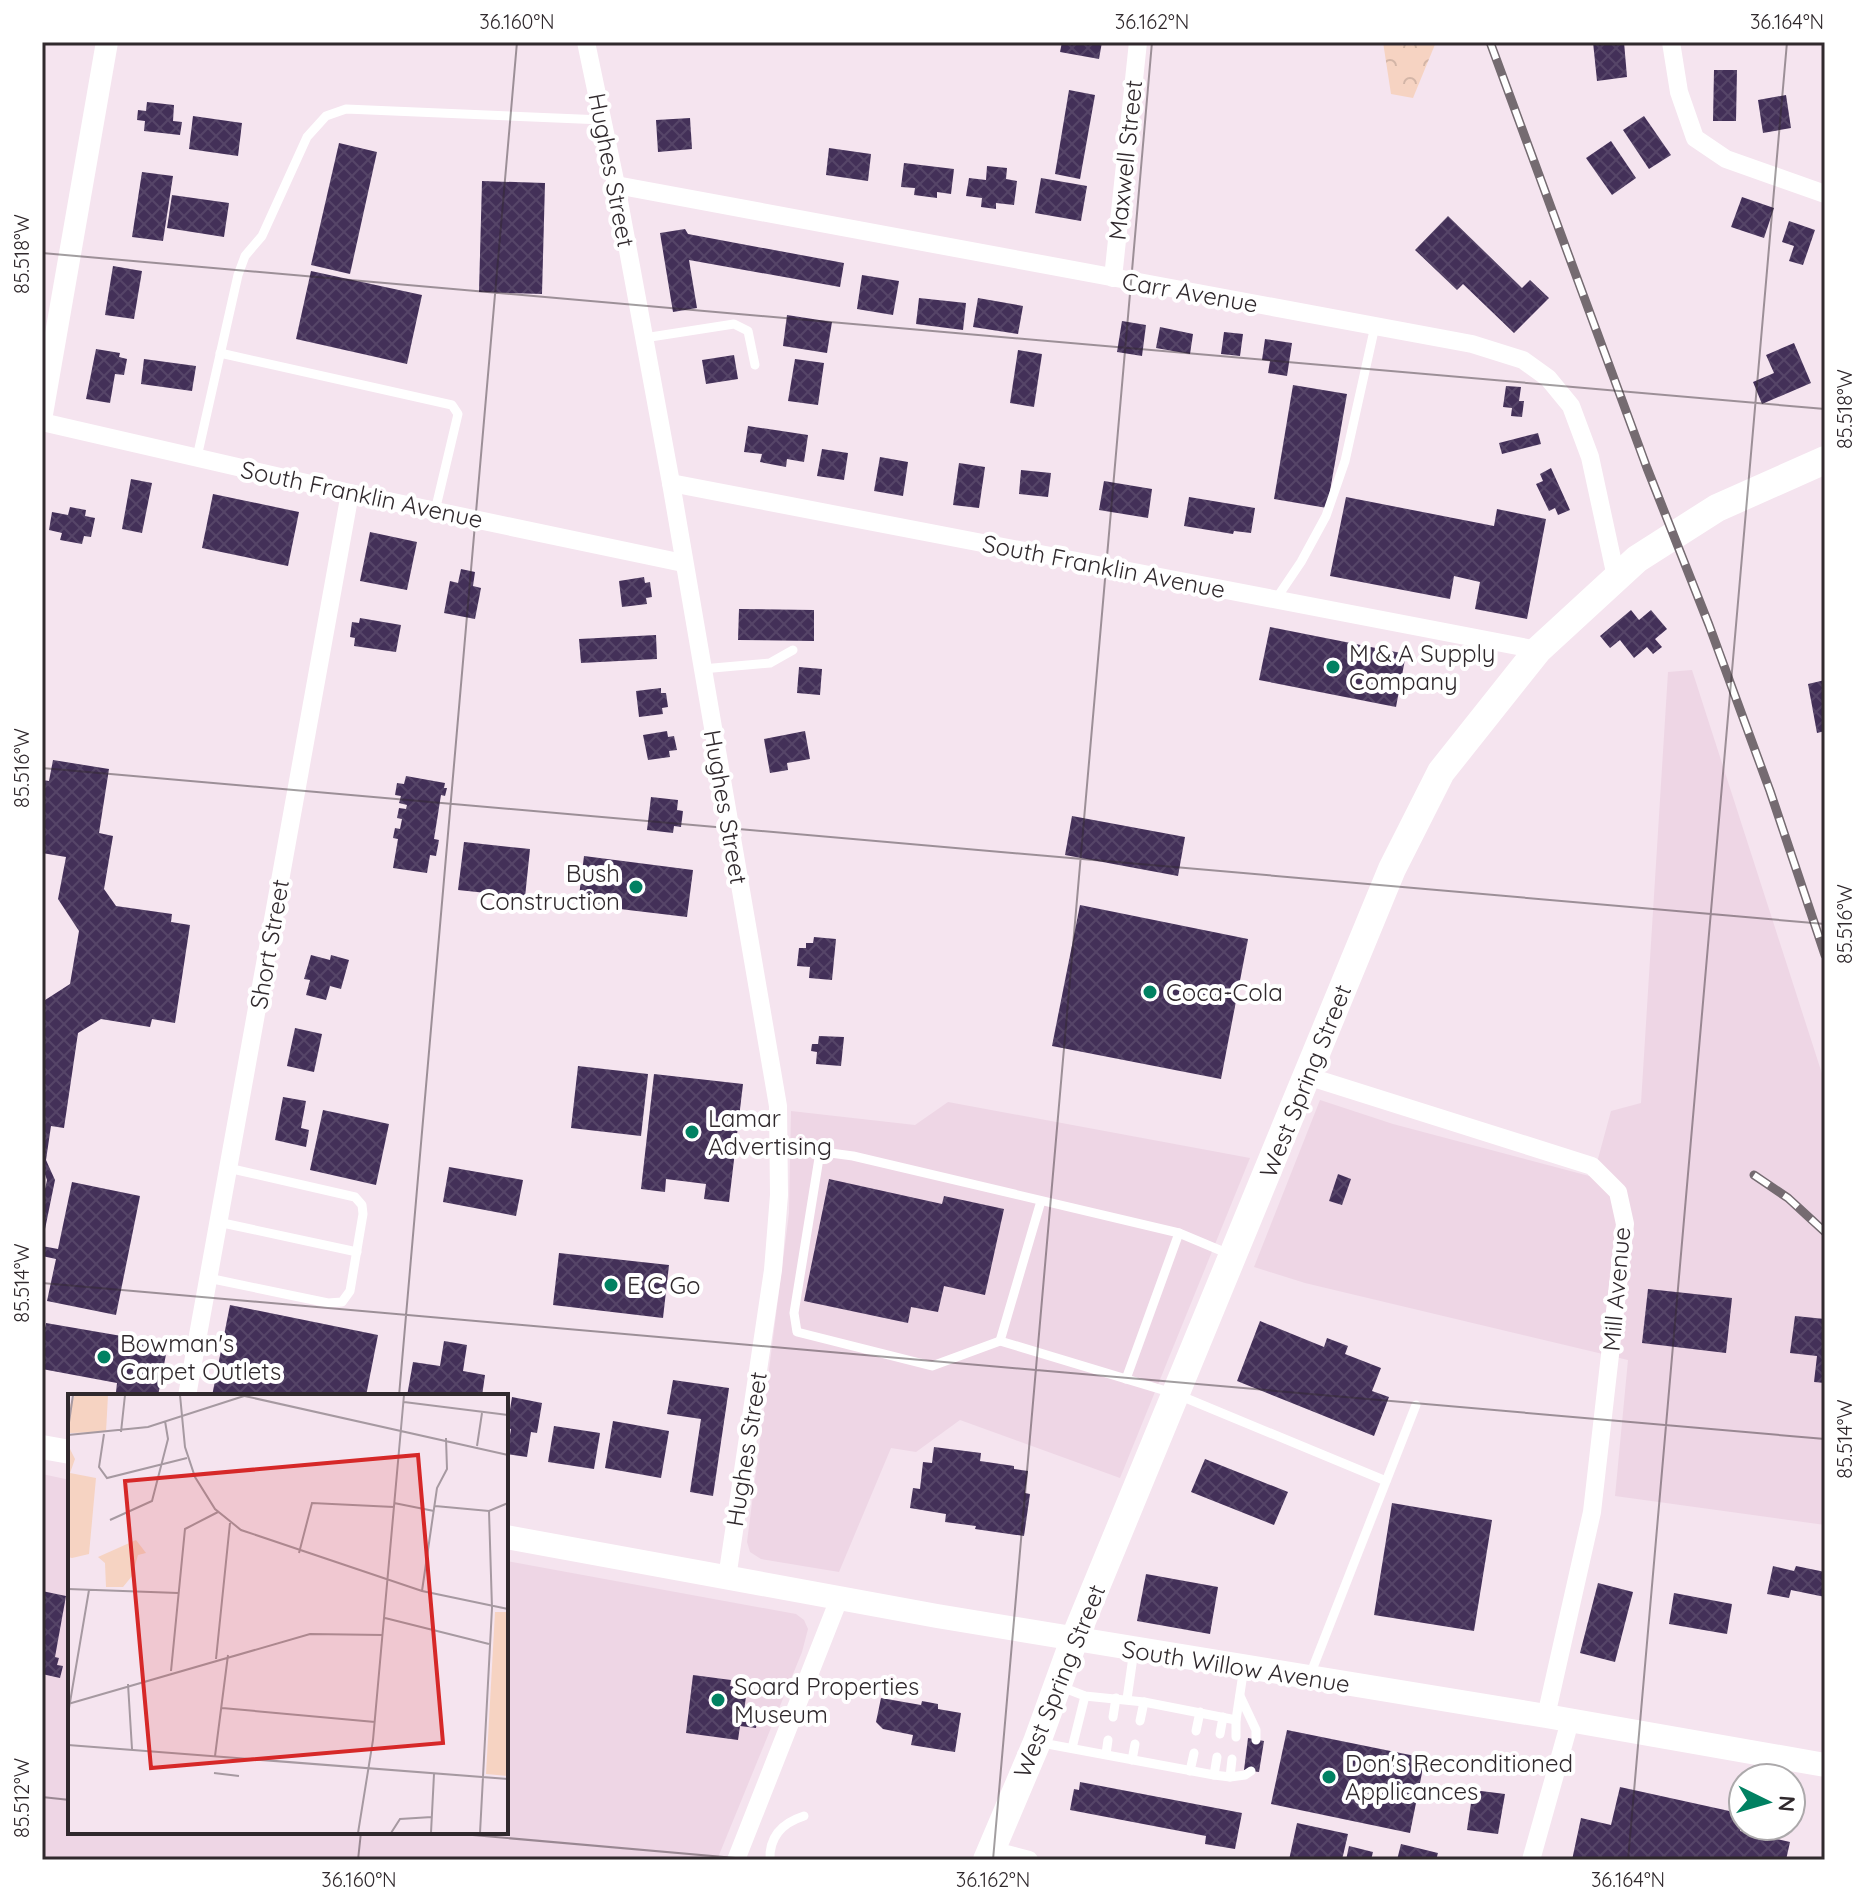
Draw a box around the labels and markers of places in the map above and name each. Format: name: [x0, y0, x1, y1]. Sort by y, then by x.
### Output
place label: M & A Supply Company: [1349, 638, 1495, 696]
marker: M & A Supply Company: [1324, 658, 1342, 676]
place label: Bush Construction: [480, 858, 620, 916]
marker: Bush Construction: [627, 878, 645, 896]
place label: Coca-Cola: [1166, 977, 1283, 1007]
marker: Coca-Cola: [1141, 983, 1159, 1001]
place label: Lamar Advertising: [708, 1103, 832, 1161]
marker: Lamar Advertising: [683, 1123, 701, 1141]
place label: E C Go: [627, 1270, 701, 1300]
marker: E C Go: [602, 1276, 620, 1294]
place label: Bowman's Carpet Outlets: [120, 1328, 281, 1386]
marker: Bowman's Carpet Outlets: [95, 1348, 113, 1366]
place label: Soard Properties Museum: [734, 1671, 919, 1729]
marker: Soard Properties Museum: [709, 1691, 727, 1709]
place label: Don's Reconditioned Applicances: [1345, 1748, 1573, 1806]
marker: Don's Reconditioned Applicances: [1320, 1768, 1338, 1786]

